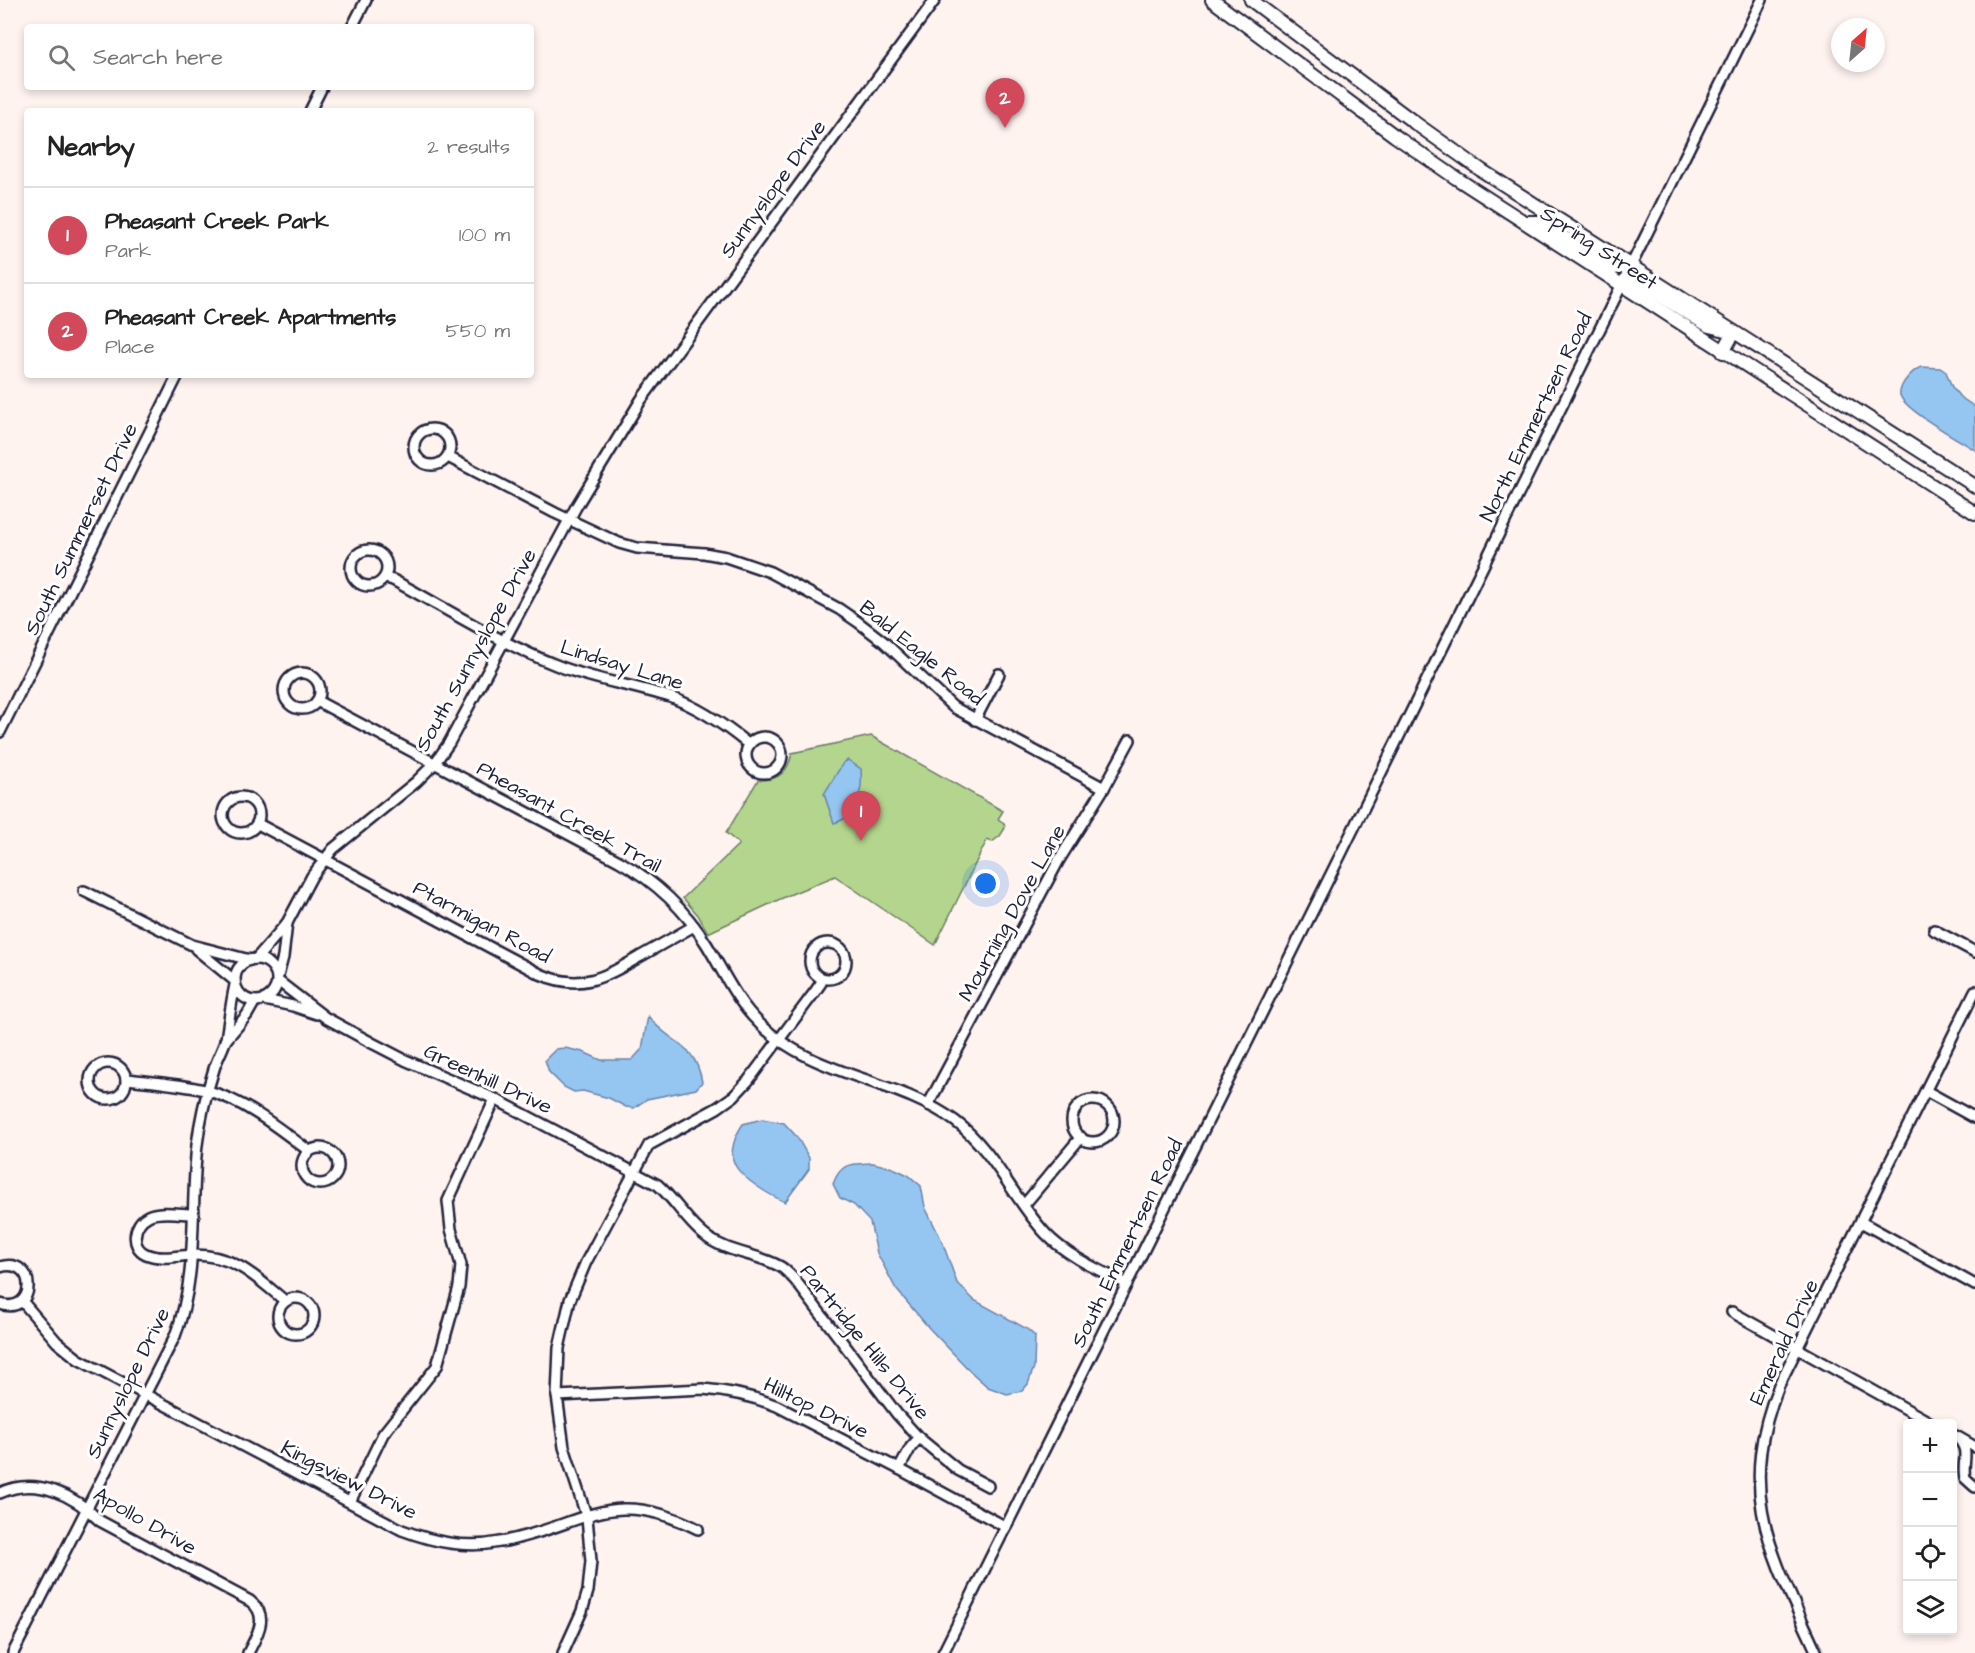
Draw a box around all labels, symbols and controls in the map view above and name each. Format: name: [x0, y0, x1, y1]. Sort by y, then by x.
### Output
north arrow: [1831, 18, 1885, 72]
search box: [24, 24, 534, 90]
icon: search: [45, 41, 78, 74]
text: Search here: [93, 42, 223, 73]
pin: 2: [986, 78, 1024, 128]
street label: Sunnyslope Drive: [713, 114, 835, 265]
text: Nearby: [48, 129, 135, 165]
text: 2 results: [427, 133, 510, 161]
street label: Spring Street: [1534, 199, 1664, 299]
text: Pheasant Creek Park: [105, 206, 329, 237]
text: 1: [66, 221, 69, 249]
text: 100 m: [459, 221, 510, 249]
text: Park: [105, 237, 151, 265]
text: Pheasant Creek Apartments: [105, 302, 396, 333]
street label: North Emmertsen Road: [1473, 307, 1599, 526]
text: 2: [62, 317, 73, 345]
text: 550 m: [445, 317, 510, 345]
text: Place: [105, 333, 155, 361]
street label: South Summerset Drive: [17, 418, 145, 640]
street label: South Sunnyslope Drive: [408, 543, 546, 758]
street label: Bald Eagle Road: [852, 593, 991, 714]
street label: Lindsay Lane: [556, 633, 687, 699]
street label: Pheasant Creek Trail: [472, 754, 666, 880]
pin: 1: [842, 792, 880, 841]
street label: Mourning Dove Lane: [951, 819, 1074, 1008]
your location: [971, 869, 1000, 898]
street label: Ptarmigan Road: [407, 873, 556, 972]
street label: Greenhill Drive: [419, 1037, 557, 1121]
street label: South Emmertsen Road: [1064, 1134, 1190, 1352]
street label: Partridge Hills Drive: [792, 1258, 937, 1427]
street label: Emerald Drive: [1742, 1274, 1826, 1410]
street label: Sunnyslope Drive: [79, 1303, 179, 1464]
street label: Hilltop Drive: [758, 1370, 873, 1447]
map controls: [1903, 1419, 1957, 1635]
button: +: [1903, 1419, 1957, 1473]
street label: Kingsview Drive: [275, 1433, 422, 1529]
button: −: [1903, 1473, 1957, 1527]
street label: Apollo Drive: [88, 1480, 202, 1563]
button: locate: [1903, 1527, 1957, 1581]
button: layers: [1903, 1581, 1957, 1635]

